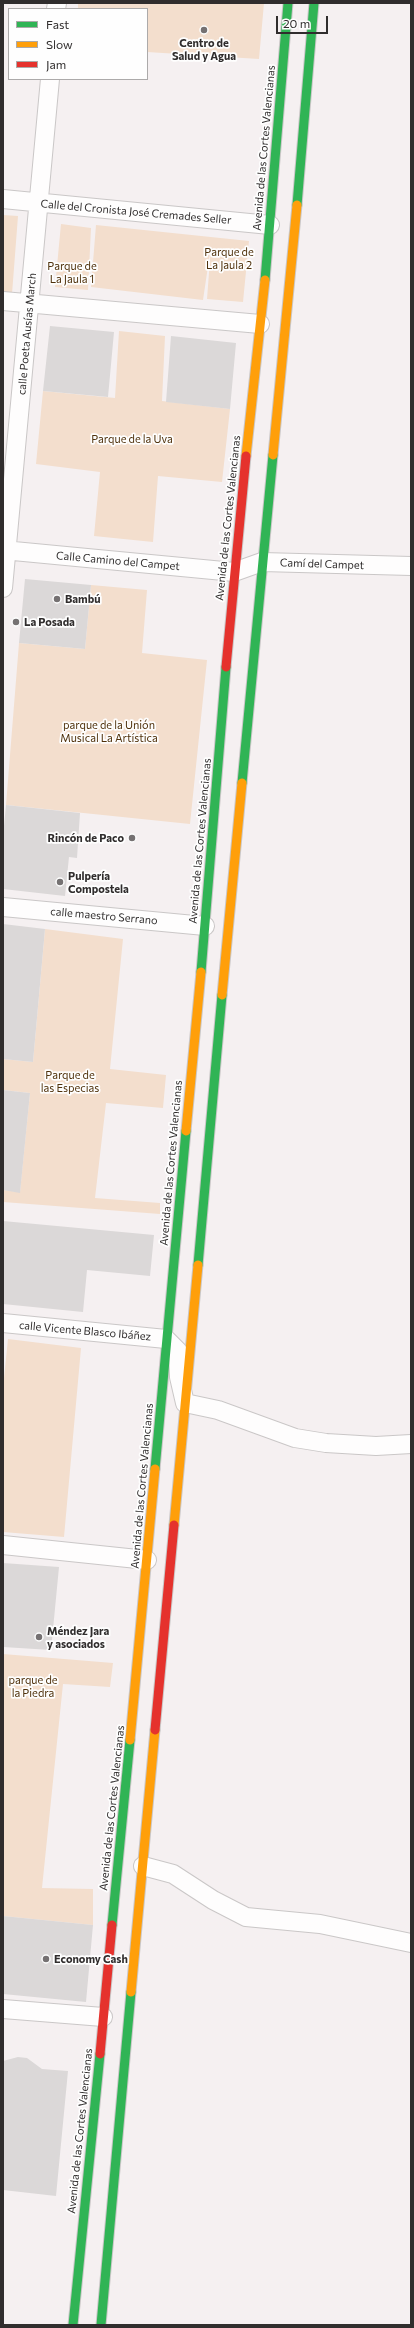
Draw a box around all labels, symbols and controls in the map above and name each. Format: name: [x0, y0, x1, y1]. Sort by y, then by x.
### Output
legend: [8, 8, 148, 80]
scale bar: [278, 8, 330, 34]
text: 20 m: [283, 16, 310, 30]
text: Fast: [46, 17, 69, 31]
marker: Centro de Salud y Agua: [199, 25, 209, 35]
place label: Centro de Salud y Agua: [172, 36, 236, 62]
text: Slow: [46, 37, 73, 51]
text: Jam: [46, 57, 66, 71]
street label: Avenida de las Cortes Valencianas: [250, 65, 278, 231]
street label: Calle del Cronista José Cremades Seller: [40, 197, 232, 227]
park label: Parque de La Jaula 2: [204, 245, 254, 271]
park label: Parque de La Jaula 1: [47, 259, 97, 285]
street label: calle Poeta Ausías March: [15, 272, 39, 396]
park label: Parque de la Uva: [91, 432, 173, 446]
street label: Avenida de las Cortes Valencianas: [213, 435, 243, 601]
street label: Calle Camino del Campet: [56, 549, 180, 573]
street label: Camí del Campet: [280, 556, 364, 572]
place label: Bambú: [65, 592, 100, 606]
marker: Bambú: [52, 594, 62, 604]
place label: La Posada: [24, 615, 75, 629]
marker: La Posada: [11, 617, 21, 627]
park label: parque de la Unión Musical La Artística: [60, 718, 158, 744]
street label: Avenida de las Cortes Valencianas: [186, 758, 214, 924]
place label: Rincón de Paco: [47, 831, 124, 845]
marker: Rincón de Paco: [127, 833, 137, 843]
place label: Pulpería Compostela: [68, 869, 129, 895]
marker: Pulpería Compostela: [55, 877, 65, 887]
street label: calle maestro Serrano: [50, 905, 158, 927]
park label: Parque de las Especias: [41, 1068, 99, 1094]
street label: Avenida de las Cortes Valencianas: [157, 1080, 185, 1246]
street label: calle Vicente Blasco Ibáñez: [18, 1319, 152, 1343]
street label: Avenida de las Cortes Valencianas: [128, 1403, 156, 1569]
place label: Méndez Jara y asociados: [47, 1624, 109, 1650]
marker: Méndez Jara y asociados: [34, 1632, 44, 1642]
park label: parque de la Piedra: [8, 1673, 58, 1699]
street label: Avenida de las Cortes Valencianas: [97, 1725, 127, 1891]
place label: Economy Cash: [54, 1952, 128, 1966]
marker: Economy Cash: [41, 1954, 51, 1964]
street label: Avenida de las Cortes Valencianas: [65, 2048, 95, 2214]

